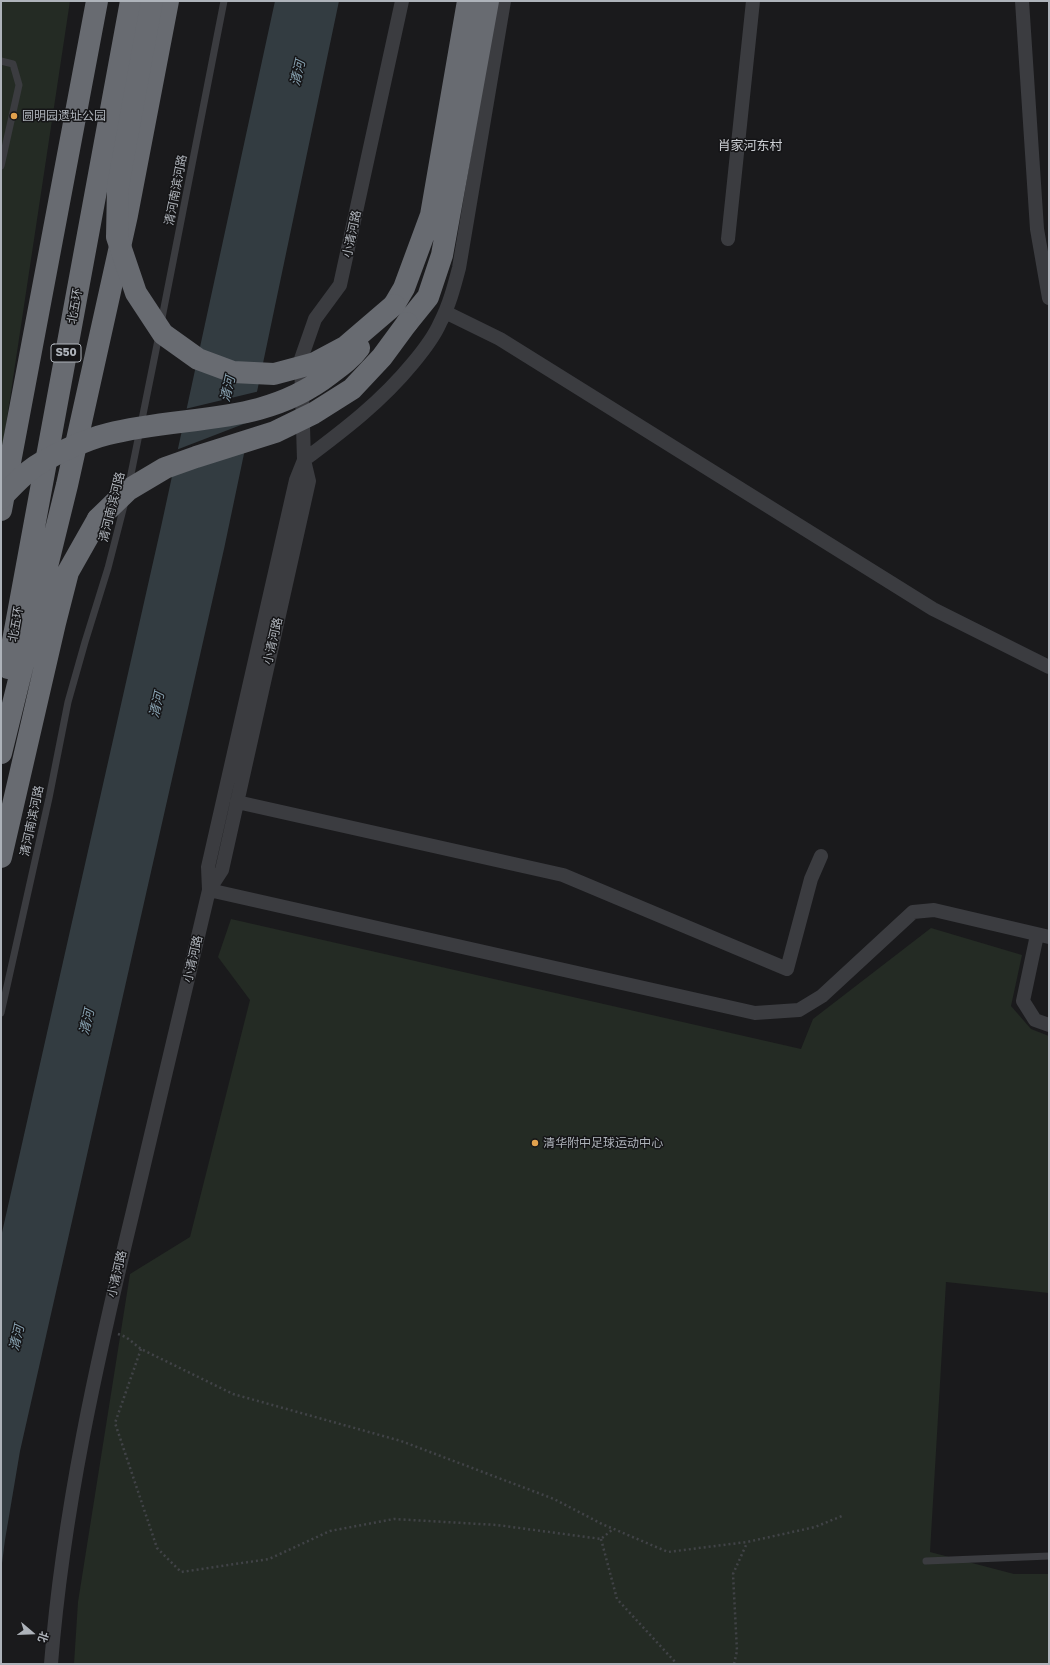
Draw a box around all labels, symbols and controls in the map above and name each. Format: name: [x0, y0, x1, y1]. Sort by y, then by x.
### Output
water label: 清河: [287, 59, 309, 87]
place label: 圆明园遗址公园: [22, 109, 106, 123]
marker: 圆明园遗址公园: [9, 111, 19, 121]
district label: 肖家河东村: [718, 138, 782, 154]
street label: 清河南滨河路: [162, 153, 190, 227]
street label: 小清河路: [340, 209, 364, 259]
street label: 北五环: [65, 287, 85, 325]
road number: S50: [51, 344, 81, 362]
water label: 清河: [217, 375, 239, 403]
street label: 清河南滨河路: [96, 470, 128, 544]
street label: 北五环: [6, 605, 26, 643]
street label: 小清河路: [261, 616, 285, 666]
water label: 清河: [146, 691, 168, 719]
street label: 清河南滨河路: [17, 784, 47, 858]
street label: 小清河路: [181, 934, 205, 984]
water label: 清河: [76, 1008, 98, 1036]
place label: 清华附中足球运动中心: [543, 1136, 663, 1150]
marker: 清华附中足球运动中心: [530, 1138, 540, 1148]
street label: 小清河路: [105, 1249, 129, 1299]
water label: 清河: [6, 1324, 28, 1352]
north arrow: [12, 1613, 52, 1653]
text: 北: [36, 1630, 52, 1644]

